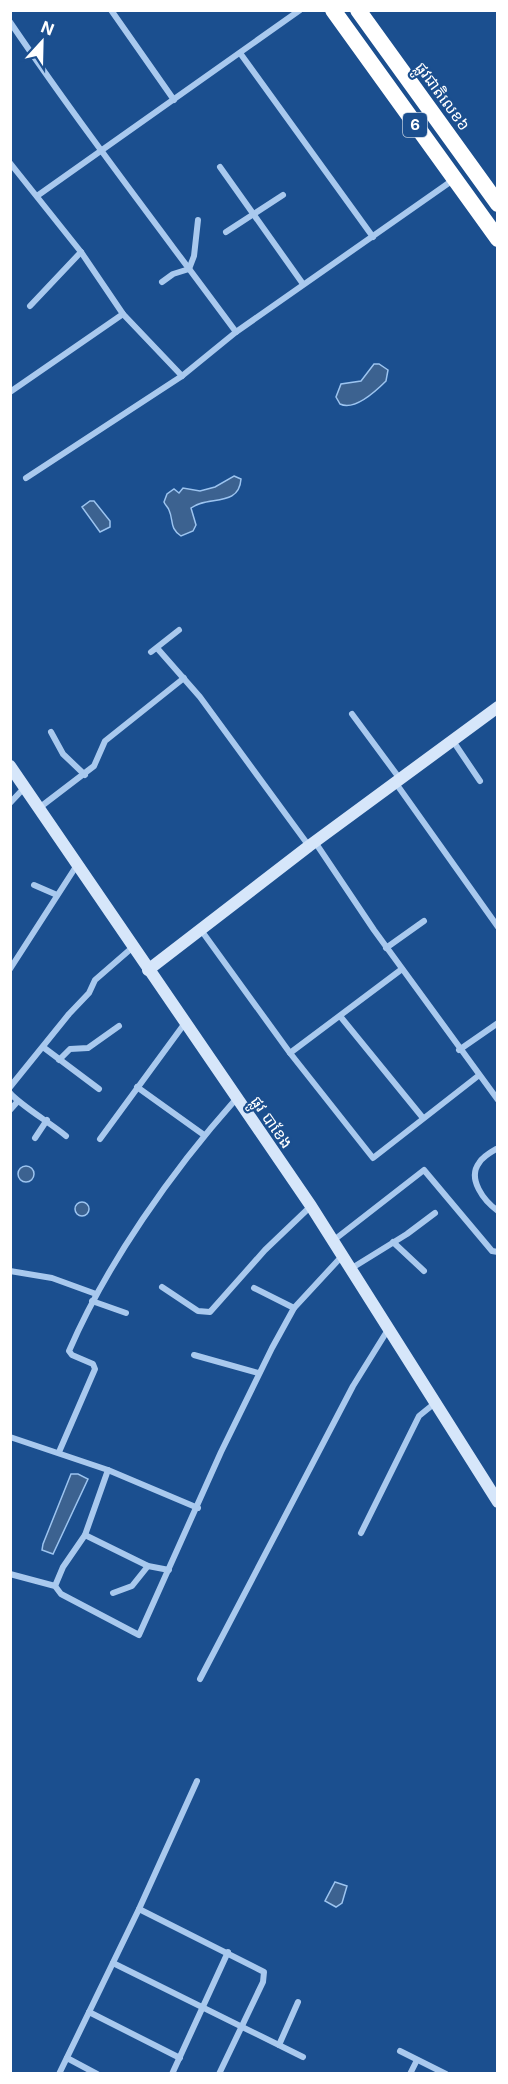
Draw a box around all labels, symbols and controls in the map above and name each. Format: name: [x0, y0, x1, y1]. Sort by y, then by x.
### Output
north arrow: [12, 12, 72, 72]
text: N: [38, 17, 57, 40]
street label: ផ្លូវជាតិលេខ៦: [408, 58, 475, 137]
road number: 6: [403, 113, 427, 137]
street label: ផ្លូវ បាខែង: [243, 1092, 297, 1155]

